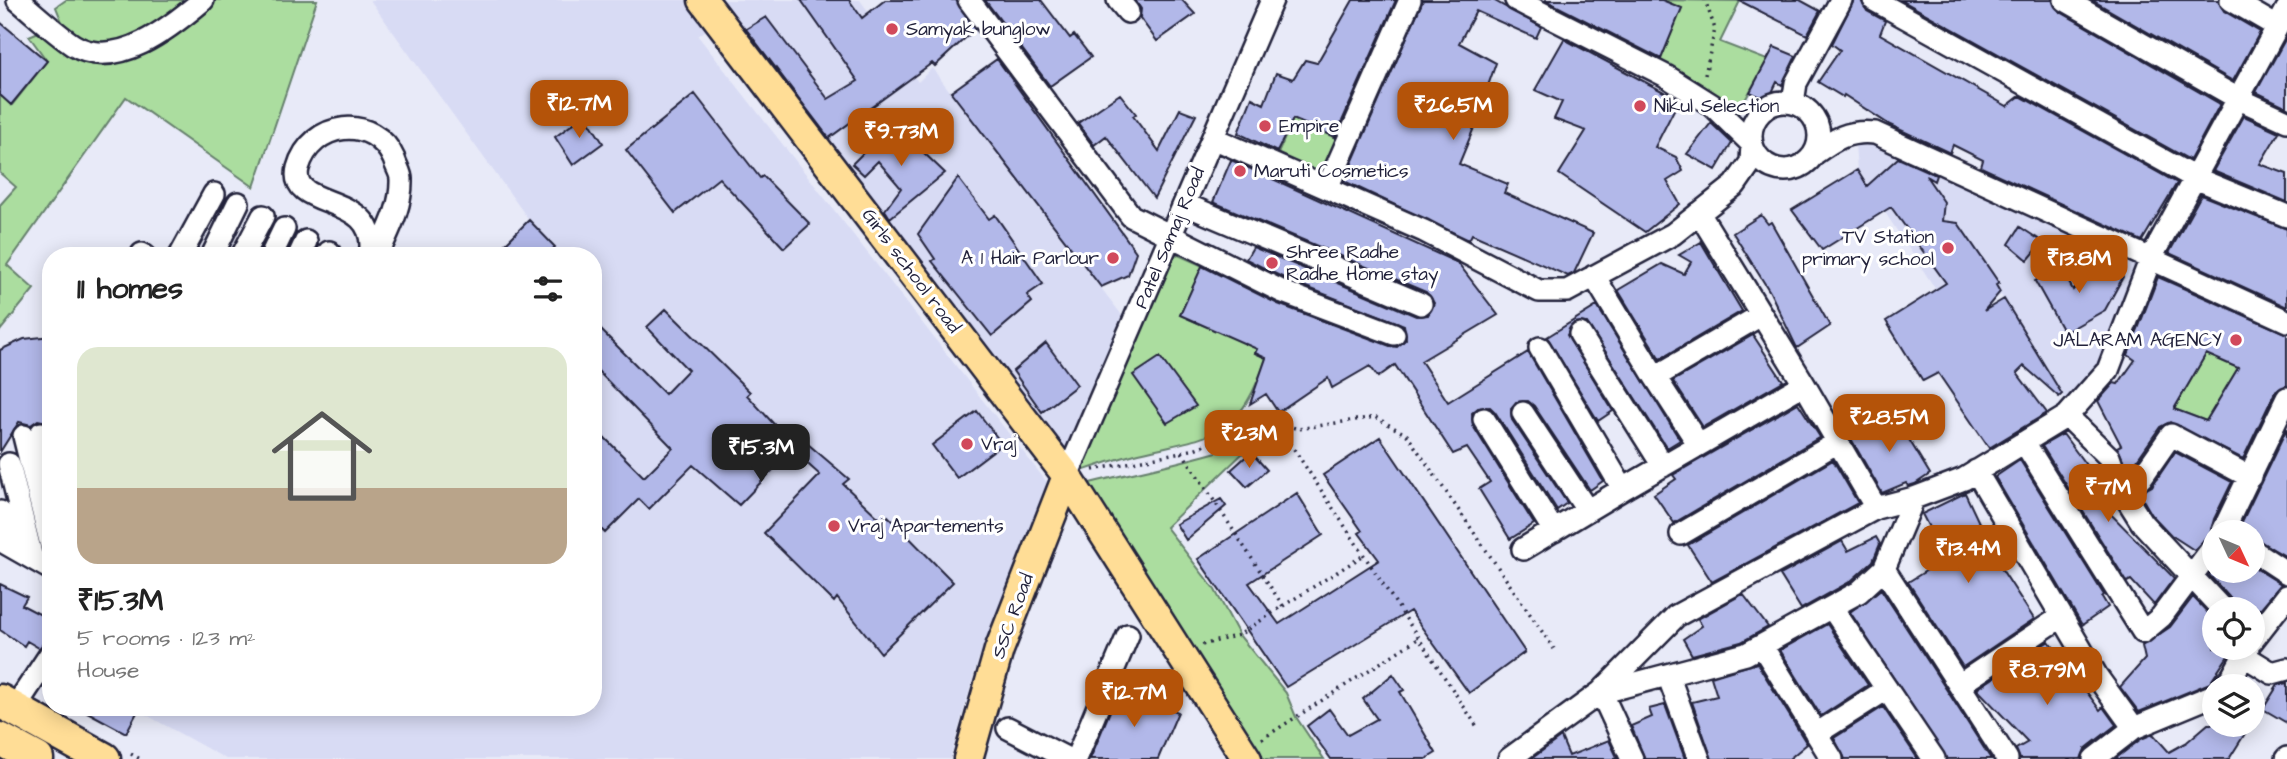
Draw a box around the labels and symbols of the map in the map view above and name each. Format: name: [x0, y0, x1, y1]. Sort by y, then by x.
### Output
place label: Samyak bunglow: [906, 16, 1051, 44]
marker: Samyak bunglow: [884, 21, 900, 37]
pin: ₹12.7M: [522, 80, 636, 140]
pin: ₹26.5M: [1396, 82, 1510, 142]
place label: Nikul Selection: [1654, 93, 1779, 120]
marker: Nikul Selection: [1632, 98, 1648, 114]
pin: ₹9.73M: [844, 108, 958, 168]
place label: Empire: [1279, 113, 1339, 140]
marker: Empire: [1257, 118, 1273, 134]
place label: Maruti Cosmetics: [1254, 158, 1409, 185]
street label: Patel Samaj Road: [1128, 163, 1212, 313]
marker: Maruti Cosmetics: [1232, 163, 1248, 179]
street label: Girls school road: [855, 203, 967, 339]
place label: TV Station primary school: [1802, 224, 1934, 274]
pin: ₹13.8M: [2022, 236, 2136, 295]
place label: Shree Radhe Radhe Home stay: [1286, 239, 1439, 289]
marker: TV Station primary school: [1940, 240, 1956, 256]
place label: A 1 Hair Parlour: [961, 245, 1100, 272]
marker: A 1 Hair Parlour: [1105, 250, 1121, 266]
marker: Shree Radhe Radhe Home stay: [1264, 255, 1280, 271]
place label: JALARAM AGENCY: [2053, 327, 2222, 354]
marker: JALARAM AGENCY: [2228, 332, 2244, 348]
pin: ₹28.5M: [1832, 394, 1946, 454]
pin: ₹23M: [1208, 410, 1290, 470]
pin: ₹15.3M: [704, 424, 818, 484]
place label: Vraj: [981, 431, 1017, 458]
marker: Vraj: [959, 436, 975, 452]
pin: ₹7M: [2074, 464, 2142, 524]
place label: Vraj Apartements: [848, 513, 1004, 540]
marker: Vraj Apartements: [826, 518, 842, 534]
north arrow: [2202, 520, 2264, 583]
pin: ₹13.4M: [1911, 526, 2025, 585]
street label: SSC Road: [985, 569, 1041, 662]
pin: ₹8.79M: [1990, 648, 2104, 707]
pin: ₹12.7M: [1077, 670, 1191, 729]

